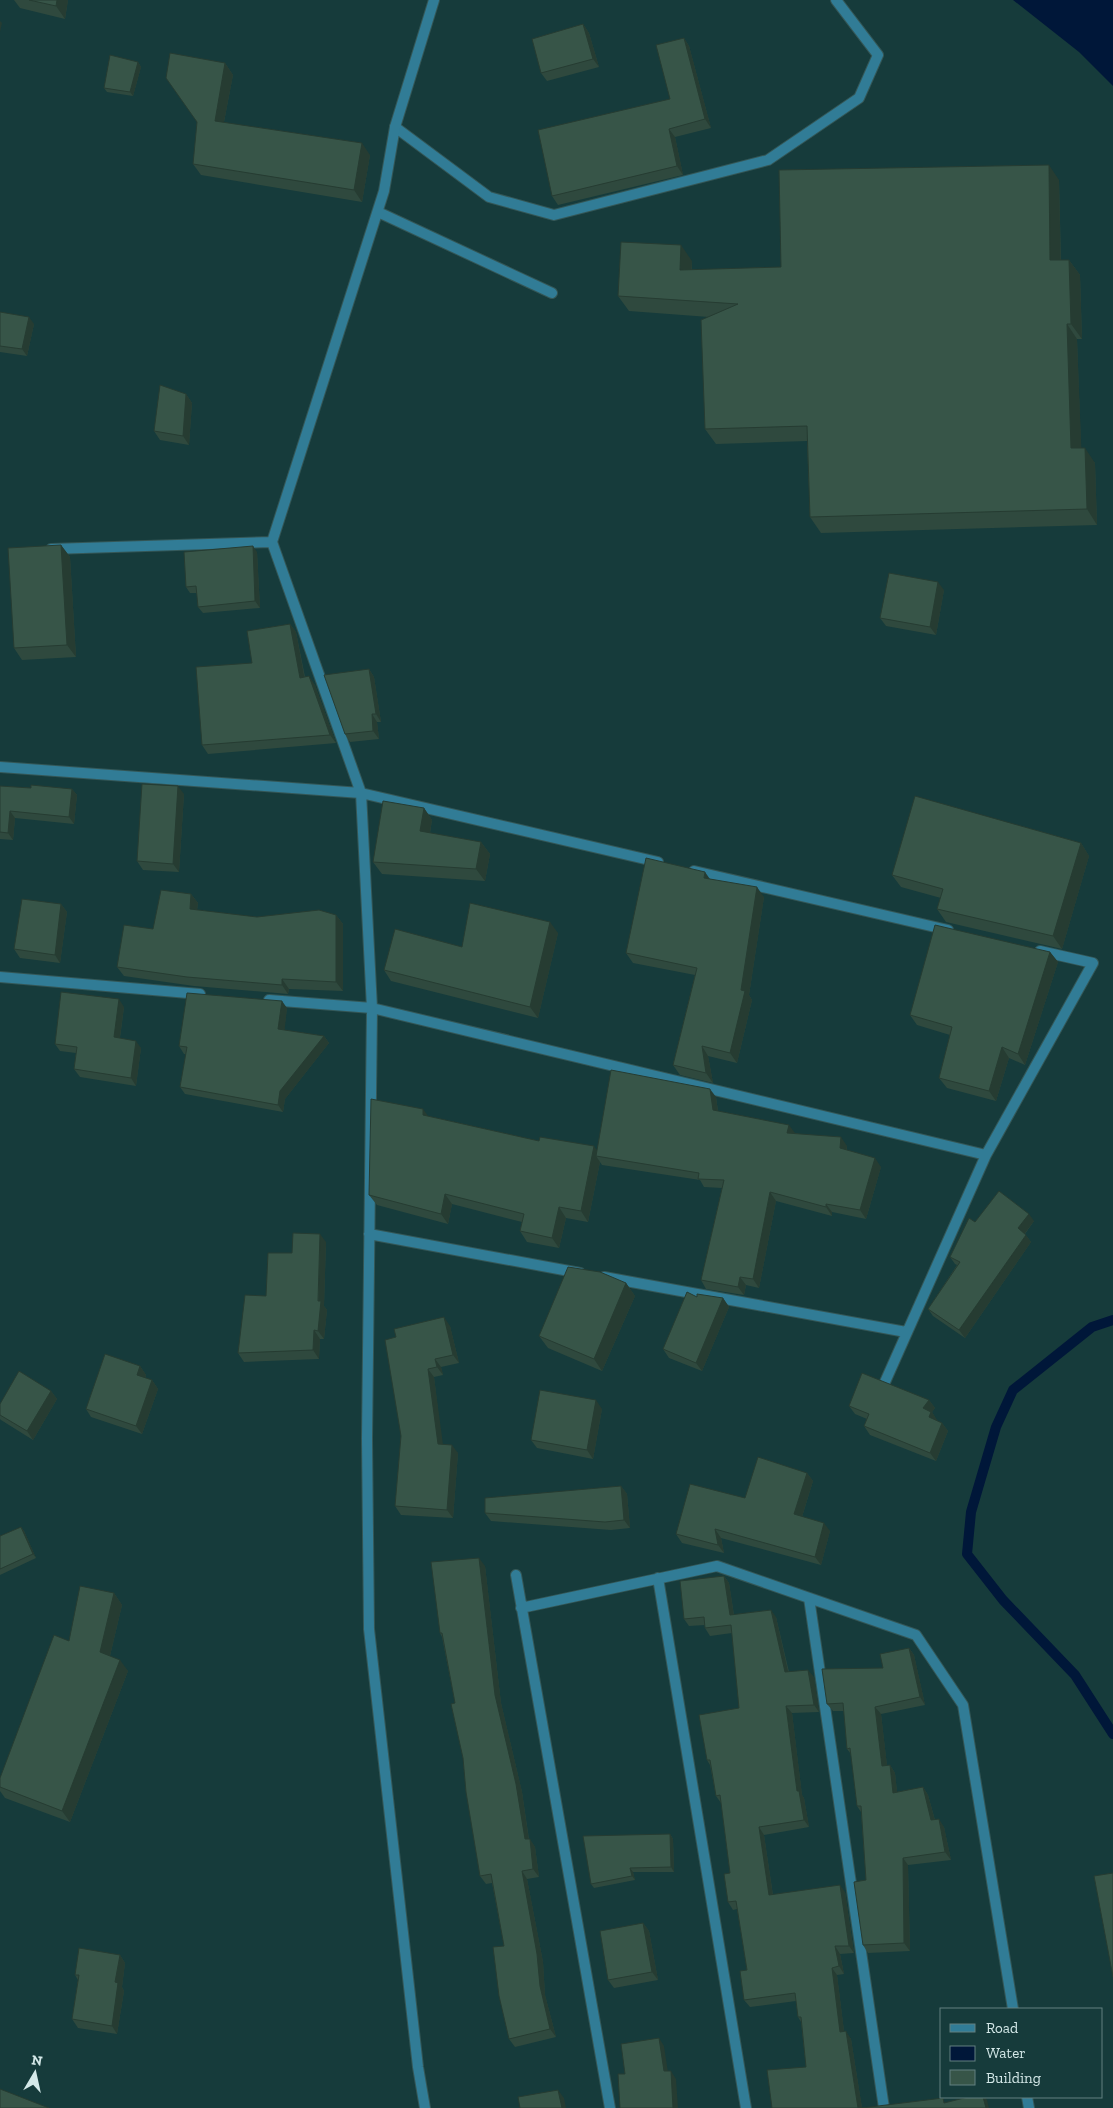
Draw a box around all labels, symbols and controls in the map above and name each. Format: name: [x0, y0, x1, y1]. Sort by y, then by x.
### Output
legend: [940, 2008, 1103, 2098]
text: Road: [986, 2019, 1019, 2037]
text: Water: [986, 2044, 1026, 2062]
north arrow: [10, 2048, 60, 2098]
text: N: [30, 2051, 44, 2070]
text: Building: [986, 2069, 1041, 2087]

